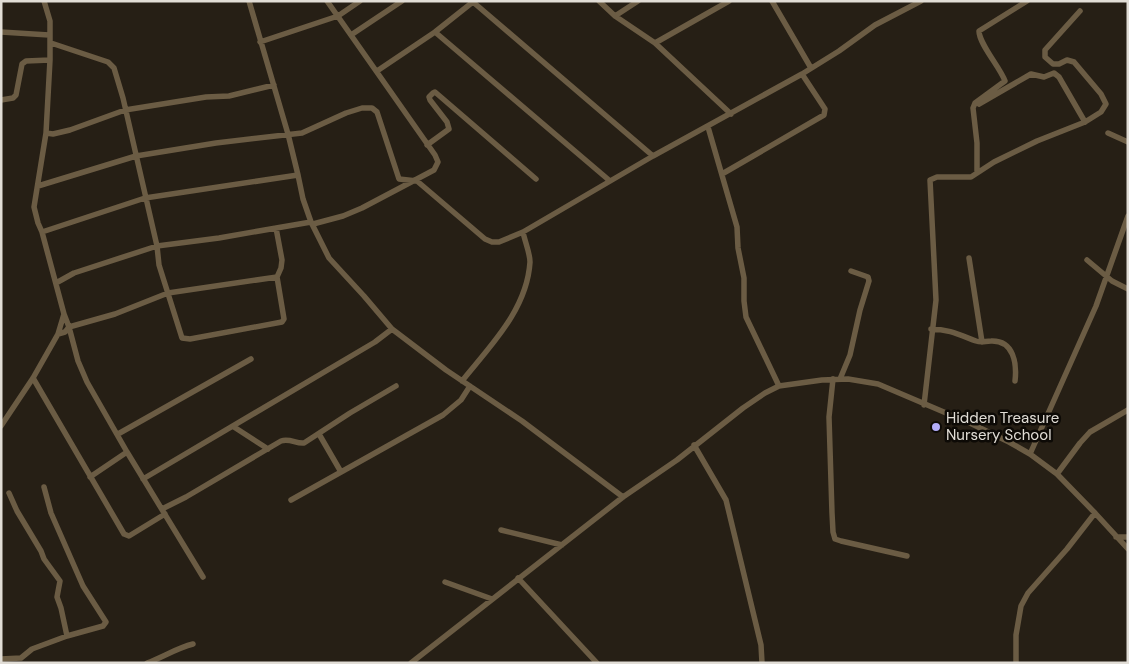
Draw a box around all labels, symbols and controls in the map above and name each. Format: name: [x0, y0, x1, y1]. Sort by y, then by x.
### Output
place label: Hidden Treasure Nursery School: [946, 408, 1059, 445]
marker: Hidden Treasure Nursery School: [930, 421, 942, 433]

